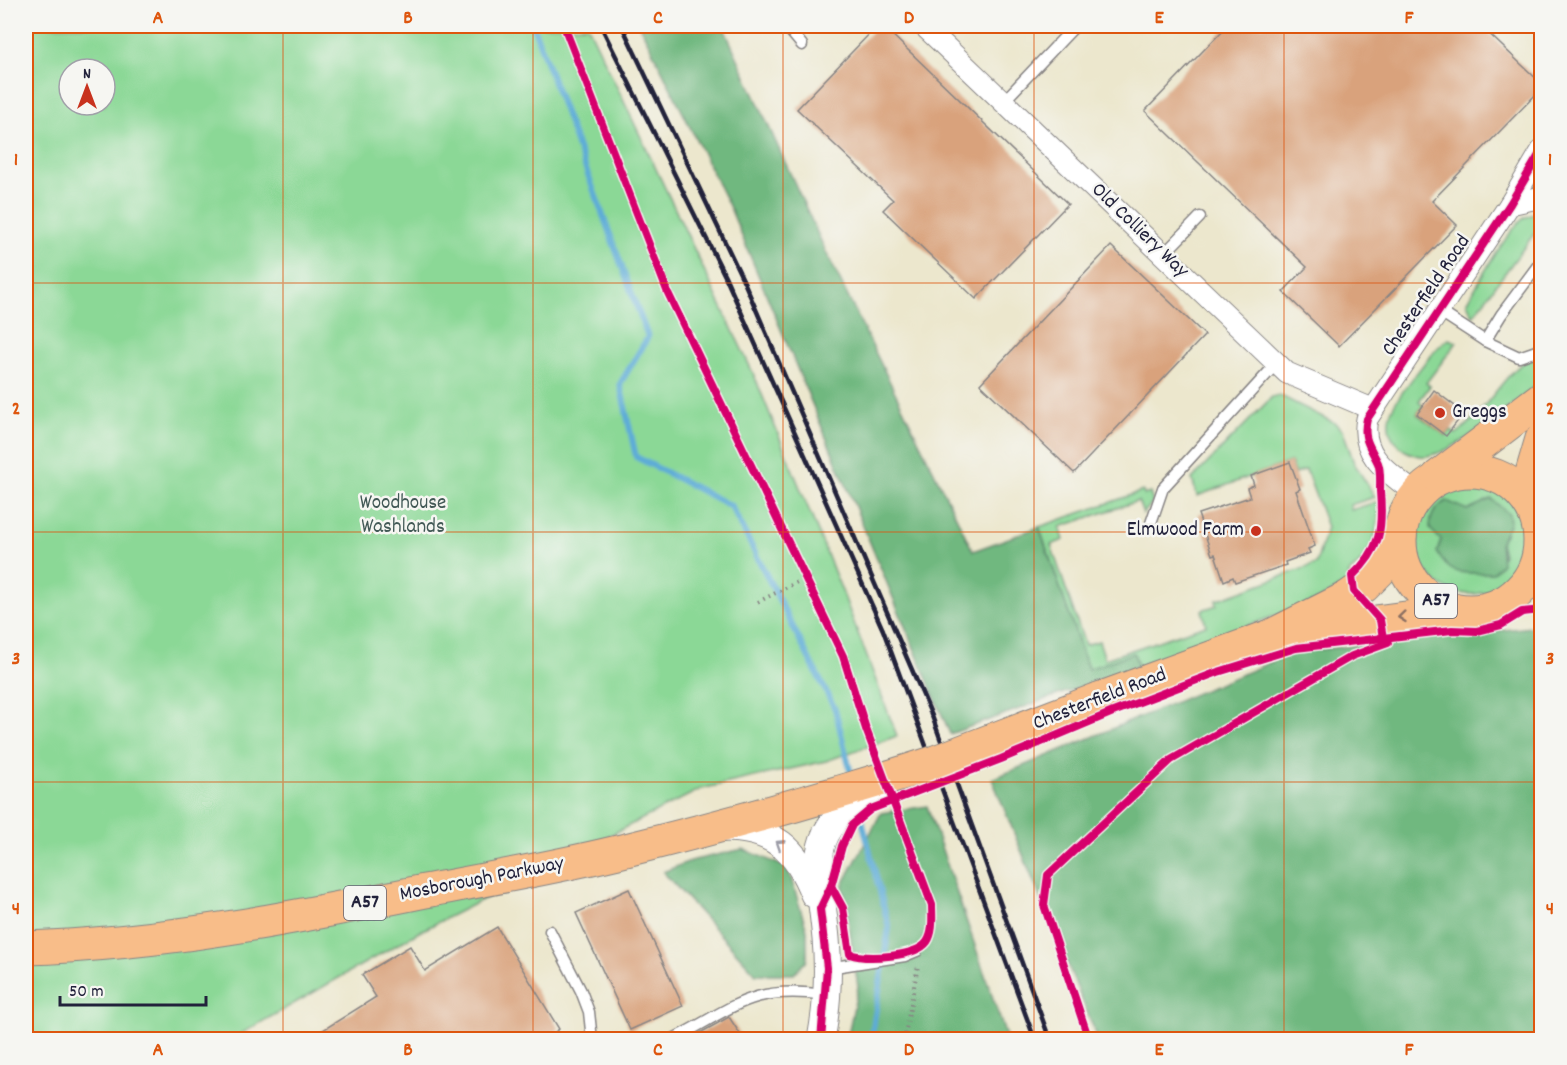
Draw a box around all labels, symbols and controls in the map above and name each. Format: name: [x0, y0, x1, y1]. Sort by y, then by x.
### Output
text: A: [153, 5, 164, 33]
text: B: [403, 5, 413, 33]
text: C: [653, 5, 663, 33]
text: D: [904, 5, 915, 33]
text: E: [1154, 5, 1164, 33]
text: F: [1405, 5, 1415, 33]
north arrow: [57, 57, 117, 117]
text: N: [83, 63, 91, 86]
text: 1: [14, 147, 18, 175]
text: 1: [1548, 147, 1552, 175]
street label: Old Colliery Way: [1083, 176, 1195, 286]
street label: Chesterfield Road: [1375, 229, 1479, 363]
text: 2: [12, 396, 20, 424]
text: 2: [1546, 396, 1554, 424]
place label: Greggs: [1452, 398, 1507, 428]
marker: Greggs: [1433, 406, 1447, 420]
park label: Woodhouse Washlands: [360, 489, 446, 543]
place label: Elmwood Farm: [1127, 516, 1244, 546]
marker: Elmwood Farm: [1249, 524, 1263, 538]
road number: A57: [1415, 584, 1457, 618]
one-way arrow: [1397, 611, 1407, 623]
text: 3: [12, 646, 20, 674]
text: 3: [1546, 646, 1554, 674]
street label: Chesterfield Road: [1029, 661, 1171, 739]
one-way arrow: [775, 840, 786, 851]
street label: Mosborough Parkway: [397, 849, 567, 911]
road number: A57: [344, 886, 386, 920]
text: 4: [12, 896, 20, 924]
text: 4: [1546, 896, 1554, 924]
scale bar: [60, 969, 206, 1007]
text: 50 m: [69, 980, 104, 1005]
text: A: [153, 1037, 164, 1065]
text: B: [403, 1037, 413, 1065]
text: C: [653, 1037, 663, 1065]
text: D: [904, 1037, 915, 1065]
text: E: [1154, 1037, 1164, 1065]
text: F: [1405, 1037, 1415, 1065]

